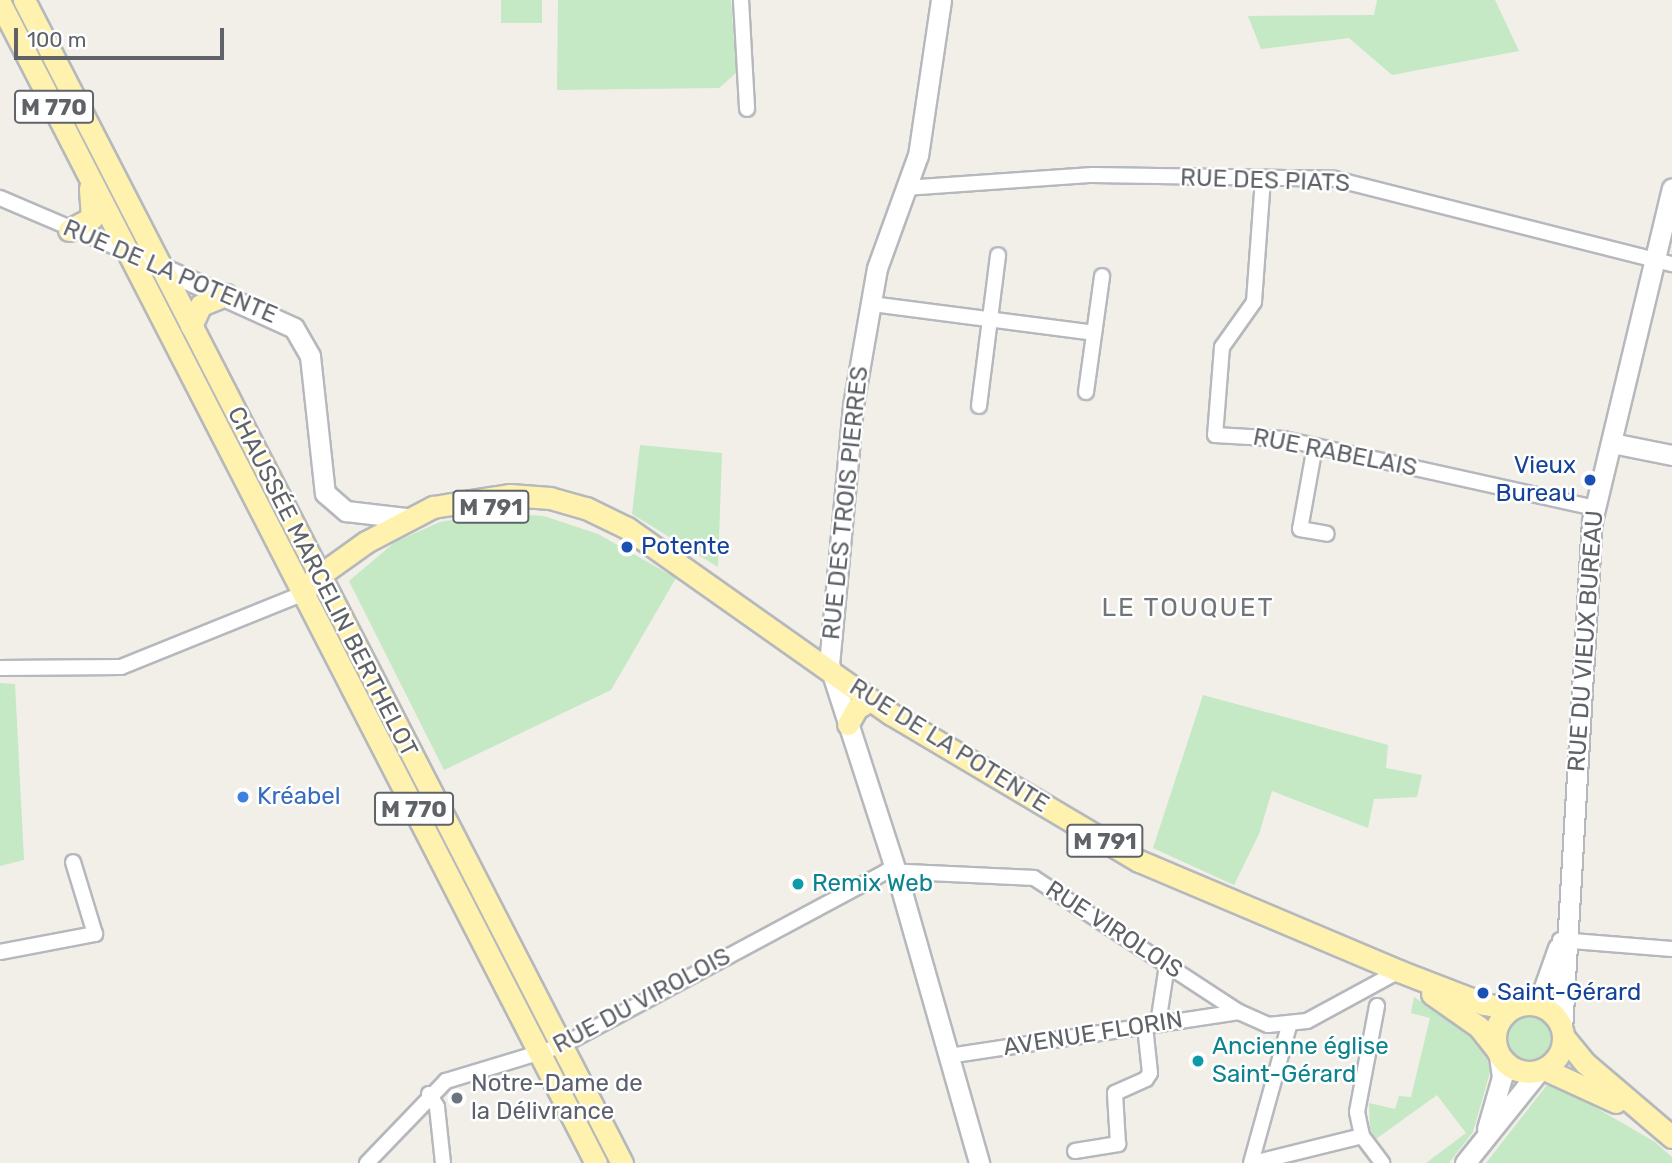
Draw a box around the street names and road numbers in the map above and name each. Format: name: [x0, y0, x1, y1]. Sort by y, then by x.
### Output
road number: M 770: [14, 88, 94, 127]
street label: RUE DES PIATS: [1180, 164, 1350, 198]
street label: RUE DE LA POTENTE: [58, 214, 282, 330]
street label: RUE DES TROIS PIERRES: [817, 365, 875, 641]
street label: CHAUSSÉE MARCELIN BERTHELOT: [221, 402, 423, 762]
street label: RUE RABELAIS: [1251, 423, 1419, 483]
road number: M 791: [451, 488, 531, 526]
street label: RUE DU VIEUX BUREAU: [1562, 509, 1610, 773]
street label: RUE DE LA POTENTE: [844, 673, 1054, 819]
road number: M 770: [374, 790, 454, 828]
road number: M 791: [1065, 821, 1145, 860]
street label: RUE VIROLOIS: [1040, 875, 1188, 985]
street label: RUE DU VIROLOIS: [548, 942, 736, 1060]
street label: AVENUE FLORIN: [1001, 1006, 1185, 1062]

